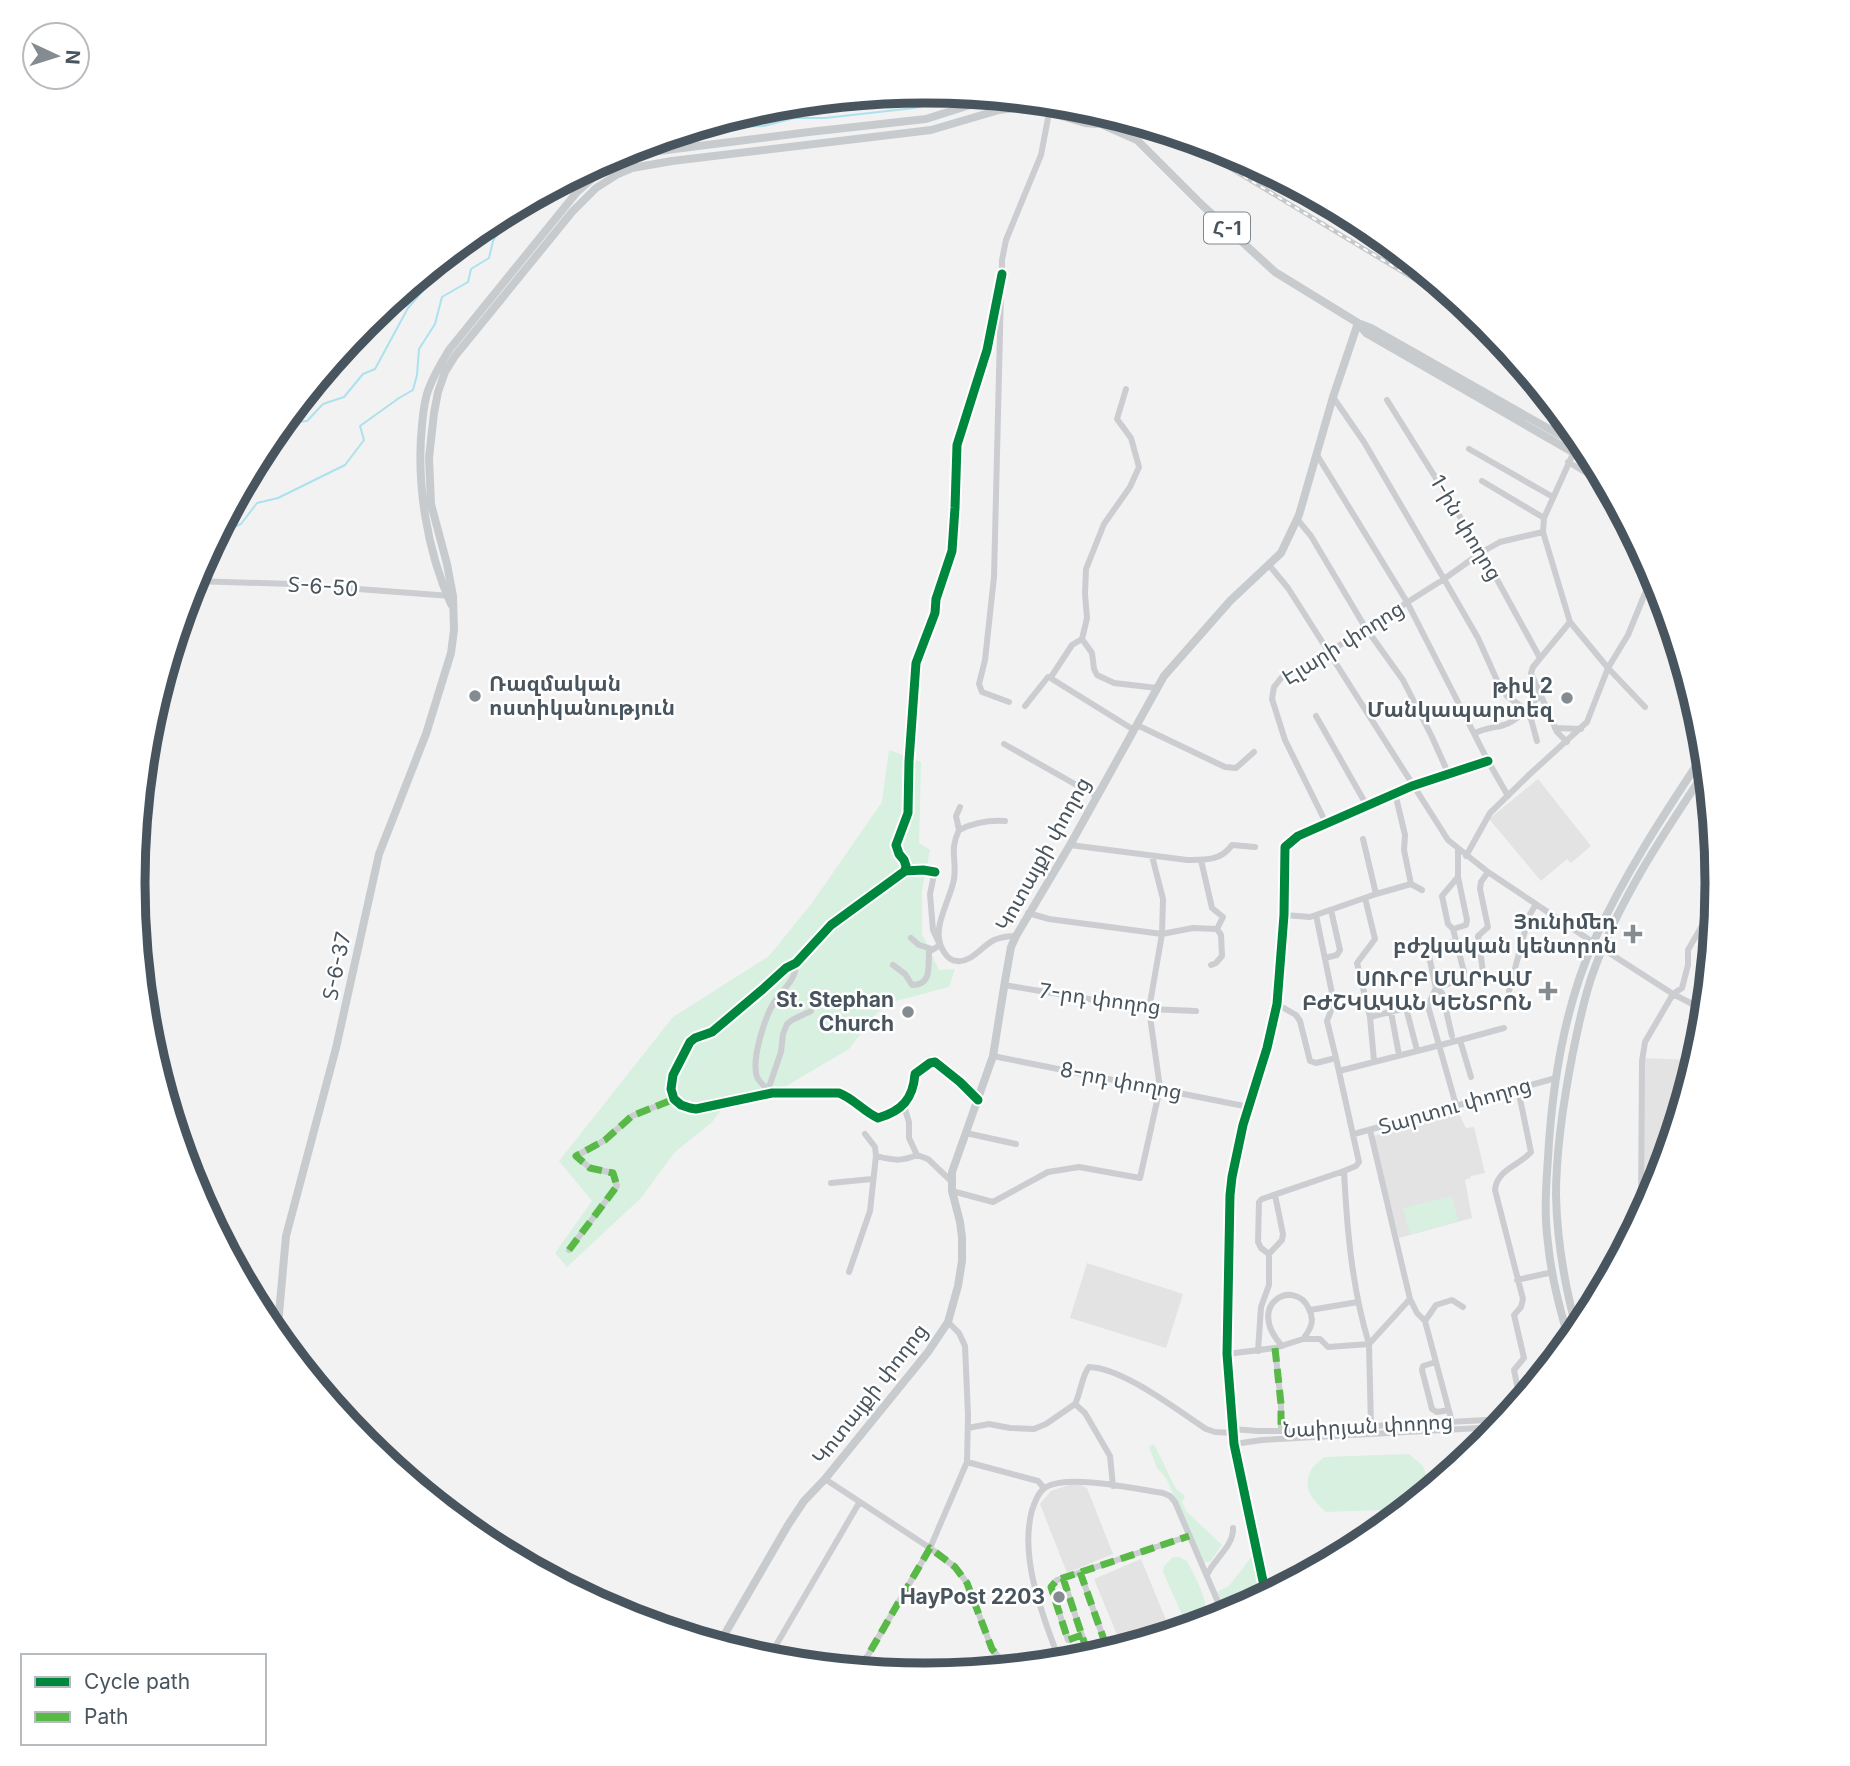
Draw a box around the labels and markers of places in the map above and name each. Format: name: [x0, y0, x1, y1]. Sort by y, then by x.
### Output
place label: Ռազմական ոստիկանություն: [489, 671, 675, 720]
place label: թիվ 2 Մանկապարտեզ: [1367, 673, 1554, 722]
marker: Ռազմական ոստիկանություն: [467, 688, 483, 704]
marker: թիվ 2 Մանկապարտեզ: [1559, 690, 1575, 706]
place label: Յունիմեդ բժշկական կենտրոն: [1393, 909, 1617, 958]
marker: Յունիմեդ բժշկական կենտրոն: [1623, 924, 1643, 944]
place label: ՍՈՒՐԲ ՄԱՐԻԱՄ ԲԺՇԿԱԿԱՆ ԿԵՆՏՐՈՆ: [1302, 966, 1532, 1015]
marker: ՍՈՒՐԲ ՄԱՐԻԱՄ ԲԺՇԿԱԿԱՆ ԿԵՆՏՐՈՆ: [1538, 981, 1558, 1001]
place label: St. Stephan Church: [776, 987, 894, 1036]
marker: St. Stephan Church: [900, 1004, 916, 1020]
place label: HayPost 2203: [900, 1584, 1045, 1609]
marker: HayPost 2203: [1051, 1589, 1067, 1605]

